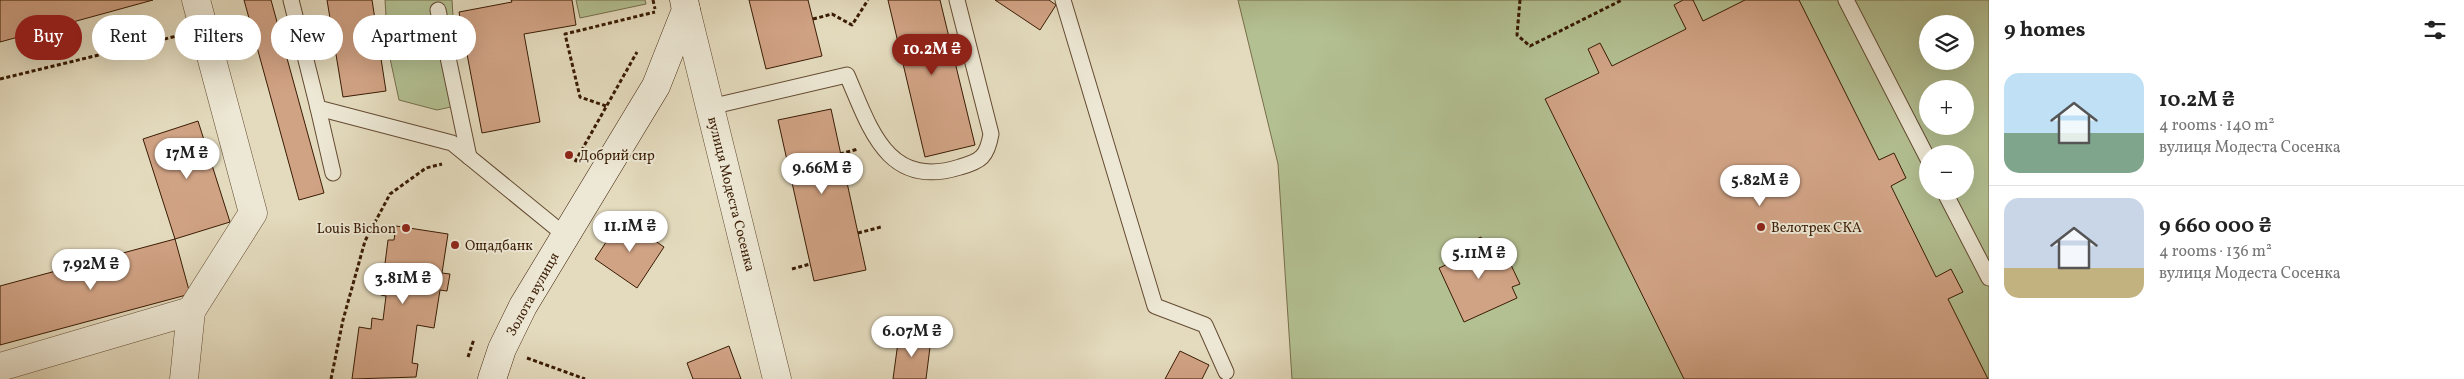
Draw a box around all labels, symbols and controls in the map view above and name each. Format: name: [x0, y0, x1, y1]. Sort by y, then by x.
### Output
chip: Buy: [15, 15, 82, 60]
chip: Rent: [92, 15, 165, 60]
chip: Filters: [175, 15, 261, 60]
chip: New: [271, 15, 343, 60]
chip: Apartment: [353, 15, 476, 60]
map controls: [1919, 15, 1974, 200]
button: layers: [1919, 15, 1974, 70]
text: 9 homes: [2004, 16, 2085, 45]
icon: filters: [2421, 16, 2449, 44]
pin: 10.2M ₴: [886, 34, 978, 76]
text: 10.2M ₴: [903, 39, 961, 61]
button: +: [1919, 80, 1974, 135]
text: 10.2M ₴: [2159, 86, 2235, 115]
icon: home: [2044, 93, 2104, 153]
street label: вулиця Модеста Сосенка: [702, 115, 759, 274]
text: 4 rooms · 140 m²: [2159, 115, 2274, 137]
text: вулиця Модеста Сосенка: [2159, 137, 2341, 159]
pin: 17M ₴: [152, 138, 222, 180]
text: 17M ₴: [166, 143, 208, 165]
button: −: [1919, 145, 1974, 200]
place label: Добрий сир: [579, 147, 655, 166]
marker: Добрий сир: [563, 149, 575, 161]
pin: 9.66M ₴: [776, 152, 868, 195]
text: 9.66M ₴: [792, 158, 852, 180]
pin: 5.82M ₴: [1714, 164, 1806, 207]
text: 5.82M ₴: [1731, 170, 1789, 192]
pin: 11.1M ₴: [584, 210, 676, 253]
text: 9 660 000 ₴: [2159, 212, 2272, 241]
text: 11.1M ₴: [604, 216, 656, 238]
icon: home: [2044, 218, 2104, 278]
place label: Велотрек СКА: [1771, 219, 1862, 238]
place label: Louis Bichon: [317, 220, 396, 239]
marker: Велотрек СКА: [1755, 221, 1767, 233]
marker: Louis Bichon: [400, 222, 412, 234]
place label: Ощадбанк: [465, 237, 533, 256]
pin: 5.11M ₴: [1433, 238, 1525, 280]
marker: Ощадбанк: [449, 239, 461, 251]
text: 4 rooms · 136 m²: [2159, 241, 2272, 263]
text: 5.11M ₴: [1452, 243, 1506, 265]
pin: 7.92M ₴: [45, 248, 137, 291]
street label: Золота вулиця: [502, 249, 564, 340]
text: 7.92M ₴: [63, 254, 119, 276]
pin: 3.81M ₴: [357, 262, 449, 305]
text: вулиця Модеста Сосенка: [2159, 263, 2341, 285]
text: 3.81M ₴: [375, 268, 431, 290]
pin: 6.07M ₴: [866, 316, 958, 358]
text: 6.07M ₴: [882, 321, 942, 343]

